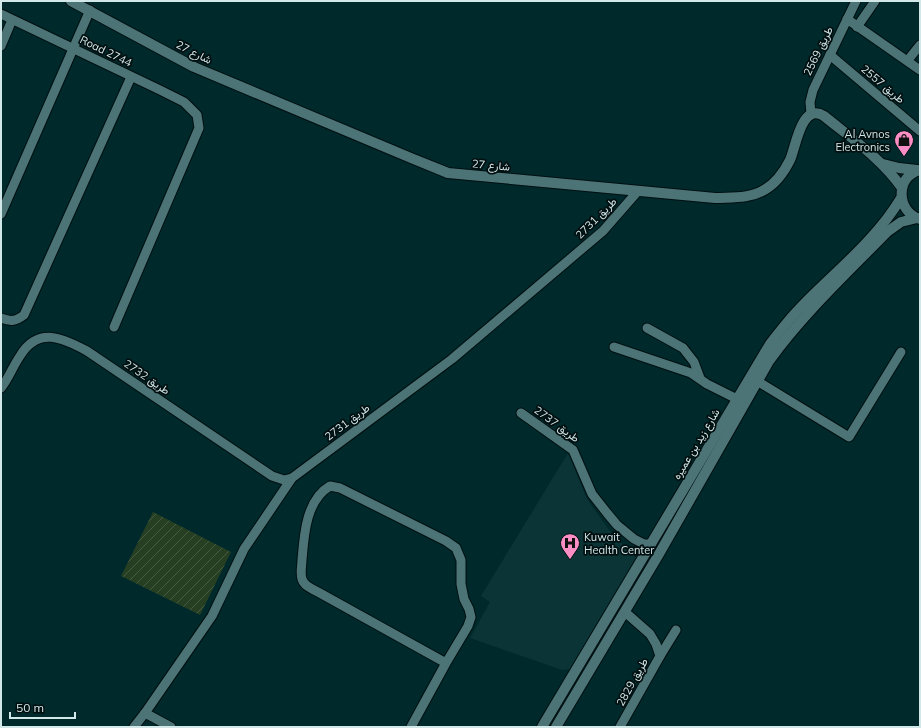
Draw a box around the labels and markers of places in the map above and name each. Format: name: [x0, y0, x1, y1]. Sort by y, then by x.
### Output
place label: Al Avnos Electronics: [835, 127, 890, 154]
shop icon: Al Avnos Electronics: [893, 129, 915, 157]
place label: Kuwait Health Center: [584, 530, 654, 557]
hospital icon: Kuwait Health Center: [559, 532, 581, 560]

